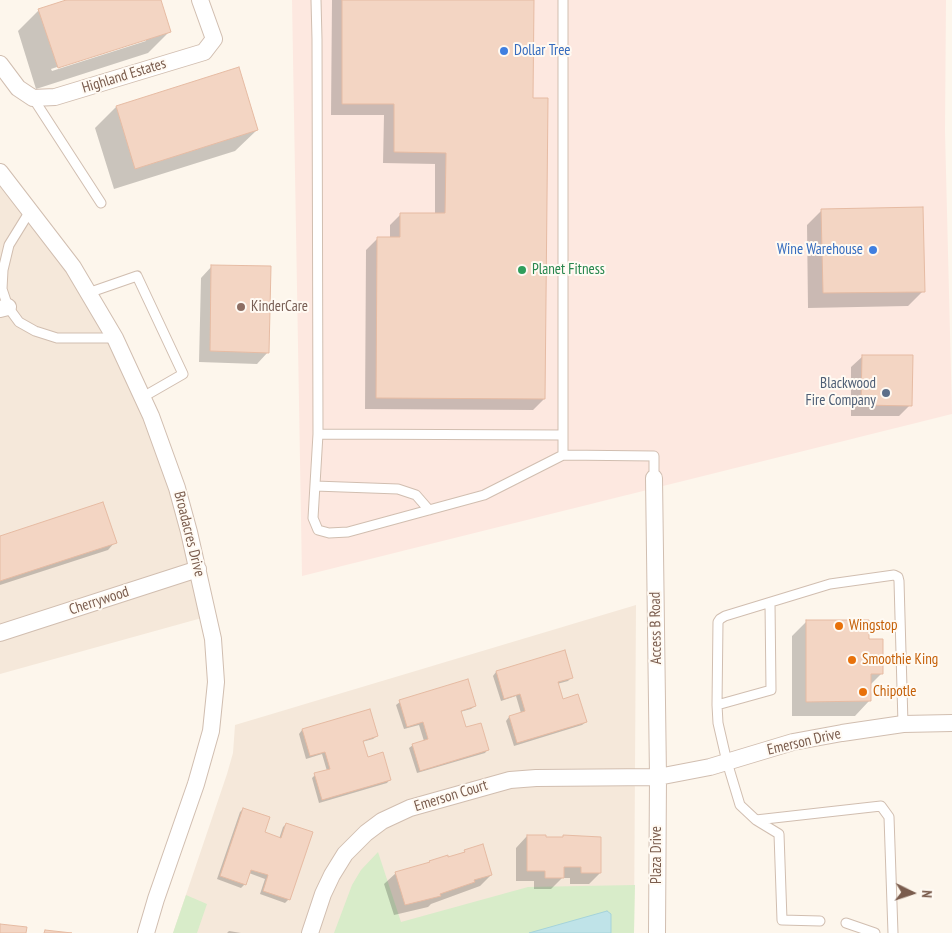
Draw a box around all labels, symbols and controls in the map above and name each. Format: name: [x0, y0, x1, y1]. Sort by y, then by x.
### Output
place label: Dollar Tree: [514, 42, 570, 60]
marker: Dollar Tree: [498, 45, 510, 57]
street label: Highland Estates: [80, 55, 168, 97]
place label: Wine Warehouse: [777, 241, 863, 259]
marker: Wine Warehouse: [867, 244, 879, 256]
place label: Planet Fitness: [532, 261, 605, 279]
marker: Planet Fitness: [516, 264, 528, 276]
place label: KinderCare: [251, 298, 308, 316]
marker: KinderCare: [235, 301, 247, 313]
place label: Blackwood Fire Company: [806, 375, 876, 410]
marker: Blackwood Fire Company: [880, 387, 892, 399]
street label: Broadacres Drive: [170, 489, 208, 579]
street label: Cherrywood: [67, 583, 131, 619]
street label: Access B Road: [646, 592, 666, 664]
place label: Wingstop: [849, 617, 897, 635]
marker: Wingstop: [833, 620, 845, 632]
place label: Smoothie King: [862, 651, 938, 669]
marker: Smoothie King: [846, 654, 858, 666]
place label: Chipotle: [873, 683, 917, 701]
marker: Chipotle: [857, 686, 869, 698]
street label: Emerson Drive: [765, 725, 843, 759]
street label: Emerson Court: [412, 776, 490, 816]
street label: Plaza Drive: [648, 826, 666, 884]
north arrow: [887, 868, 937, 918]
text: N: [918, 890, 936, 898]

